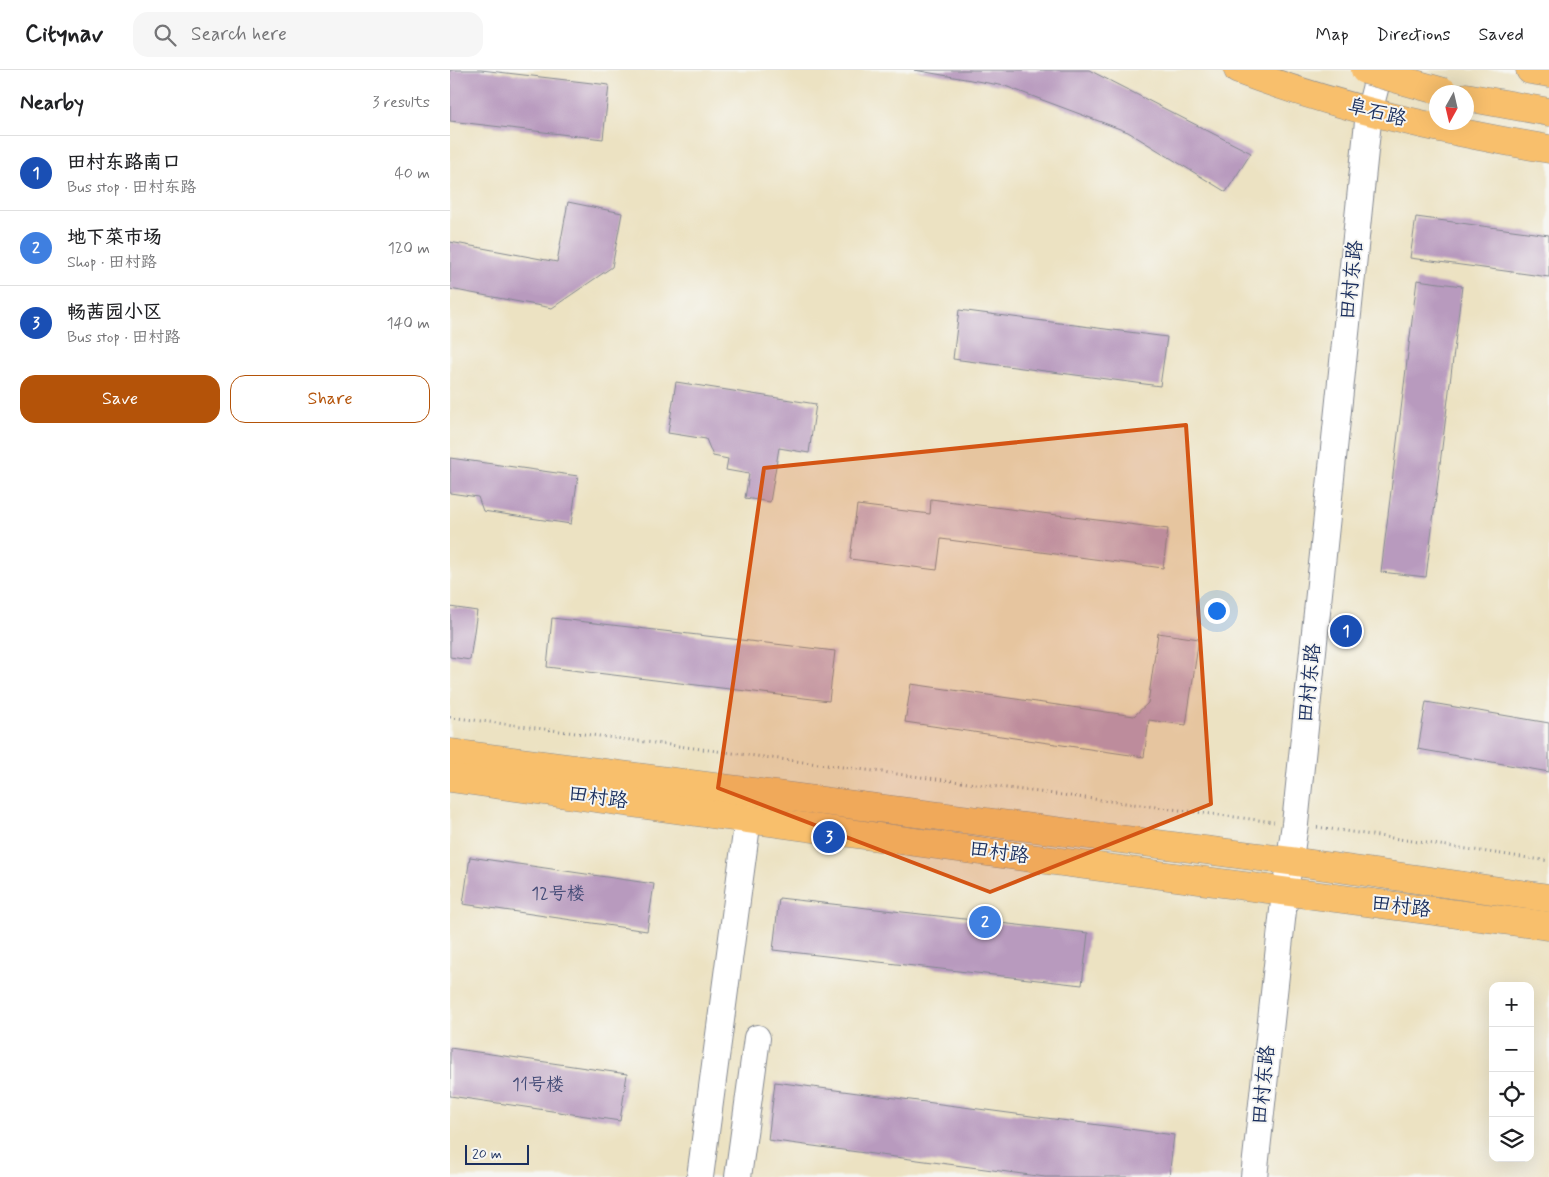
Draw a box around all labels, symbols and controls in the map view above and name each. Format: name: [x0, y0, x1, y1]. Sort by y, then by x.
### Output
search box: [133, 12, 483, 57]
text: Citynav: [25, 19, 103, 50]
icon: search: [151, 21, 179, 49]
text: Search here: [191, 22, 287, 47]
text: Map: [1316, 23, 1349, 47]
text: Directions: [1377, 23, 1451, 47]
text: Saved: [1479, 23, 1524, 47]
north arrow: [1429, 85, 1474, 130]
text: Nearby: [20, 89, 84, 117]
text: 3 results: [372, 92, 430, 113]
street label: 阜石路: [1345, 93, 1410, 134]
text: 田村东路南口: [67, 150, 181, 175]
text: 1: [32, 163, 40, 184]
text: 40 m: [394, 163, 430, 184]
text: Bus stop · 田村东路: [67, 177, 196, 198]
text: 地下菜市场: [67, 225, 162, 250]
text: 2: [32, 238, 40, 259]
text: 120 m: [388, 238, 430, 259]
street label: 田村东路: [1334, 238, 1370, 321]
text: Shop · 田村路: [67, 252, 157, 273]
text: 畅茜园小区: [67, 300, 162, 325]
text: 3: [32, 313, 40, 334]
text: 140 m: [386, 313, 430, 334]
text: Bus stop · 田村路: [67, 327, 180, 348]
button: Save: [20, 375, 220, 423]
button: Share: [230, 375, 430, 423]
your location: [1204, 598, 1230, 624]
pin: 1: [1330, 612, 1362, 650]
street label: 田村东路: [1292, 641, 1328, 724]
street label: 田村路: [566, 780, 631, 816]
pin: 3: [813, 818, 845, 856]
street label: 田村路: [967, 835, 1032, 871]
house number: 12号楼: [531, 882, 585, 906]
street label: 田村路: [1370, 890, 1433, 924]
pin: 2: [969, 903, 1001, 941]
map controls: [1489, 982, 1534, 1162]
button: +: [1489, 982, 1534, 1027]
button: −: [1489, 1027, 1534, 1072]
street label: 田村东路: [1246, 1043, 1282, 1126]
button: locate: [1489, 1072, 1534, 1117]
house number: 11号楼: [512, 1073, 564, 1097]
button: layers: [1489, 1117, 1534, 1162]
scale bar: [465, 1142, 529, 1165]
text: 20 m: [472, 1145, 502, 1163]

